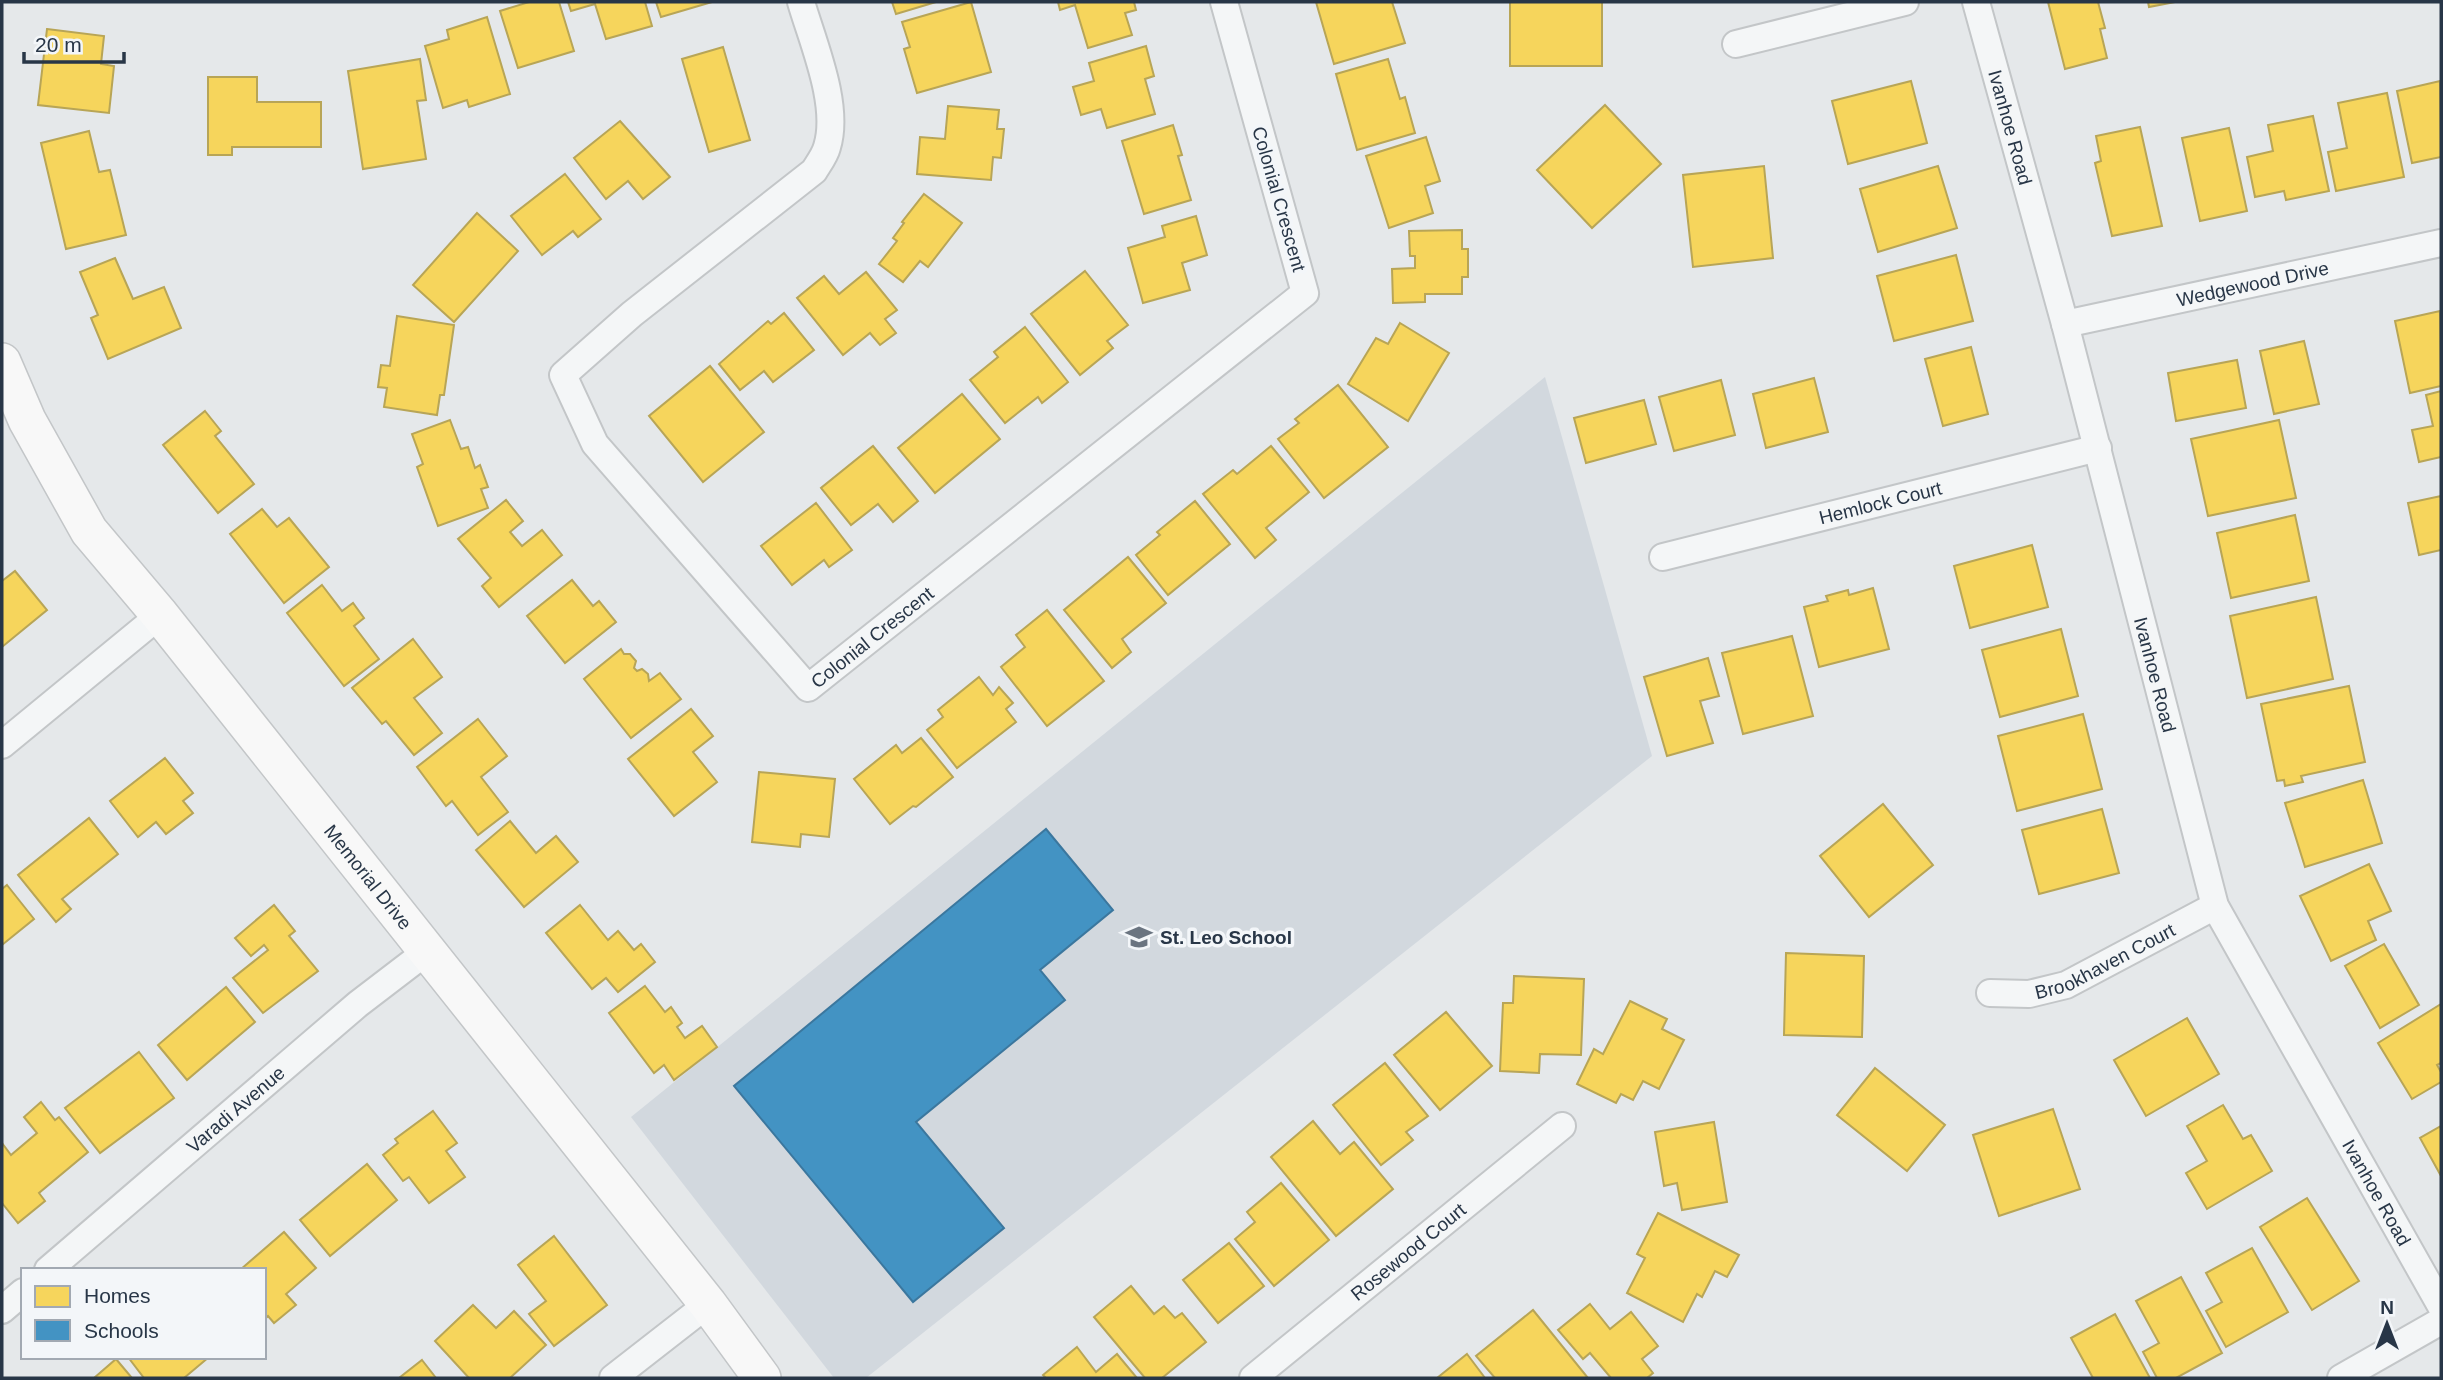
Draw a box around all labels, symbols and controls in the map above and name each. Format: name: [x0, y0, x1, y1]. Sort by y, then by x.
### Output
scale bar: [24, 21, 124, 65]
text: 20 m: [35, 33, 82, 56]
street label: Ivanhoe Road: [1985, 67, 2037, 187]
street label: Colonial Crescent: [1248, 124, 1310, 275]
street label: Wedgewood Drive: [2175, 257, 2331, 310]
street label: Hemlock Court: [1817, 477, 1945, 528]
street label: Colonial Crescent: [807, 582, 938, 692]
street label: Ivanhoe Road: [2130, 615, 2180, 734]
street label: Memorial Drive: [320, 820, 416, 934]
street label: Brookhaven Court: [2033, 918, 2179, 1003]
school or university icon: St. Leo School: [1124, 922, 1154, 952]
place label: St. Leo School: [1160, 927, 1292, 948]
street label: Varadi Avenue: [182, 1061, 289, 1157]
street label: Ivanhoe Road: [2339, 1136, 2415, 1249]
street label: Rosewood Court: [1346, 1198, 1470, 1304]
legend: [21, 1268, 266, 1359]
text: Homes: [84, 1284, 151, 1307]
north arrow: [2352, 1289, 2422, 1359]
text: N: [2380, 1297, 2394, 1318]
text: Schools: [84, 1319, 159, 1342]

